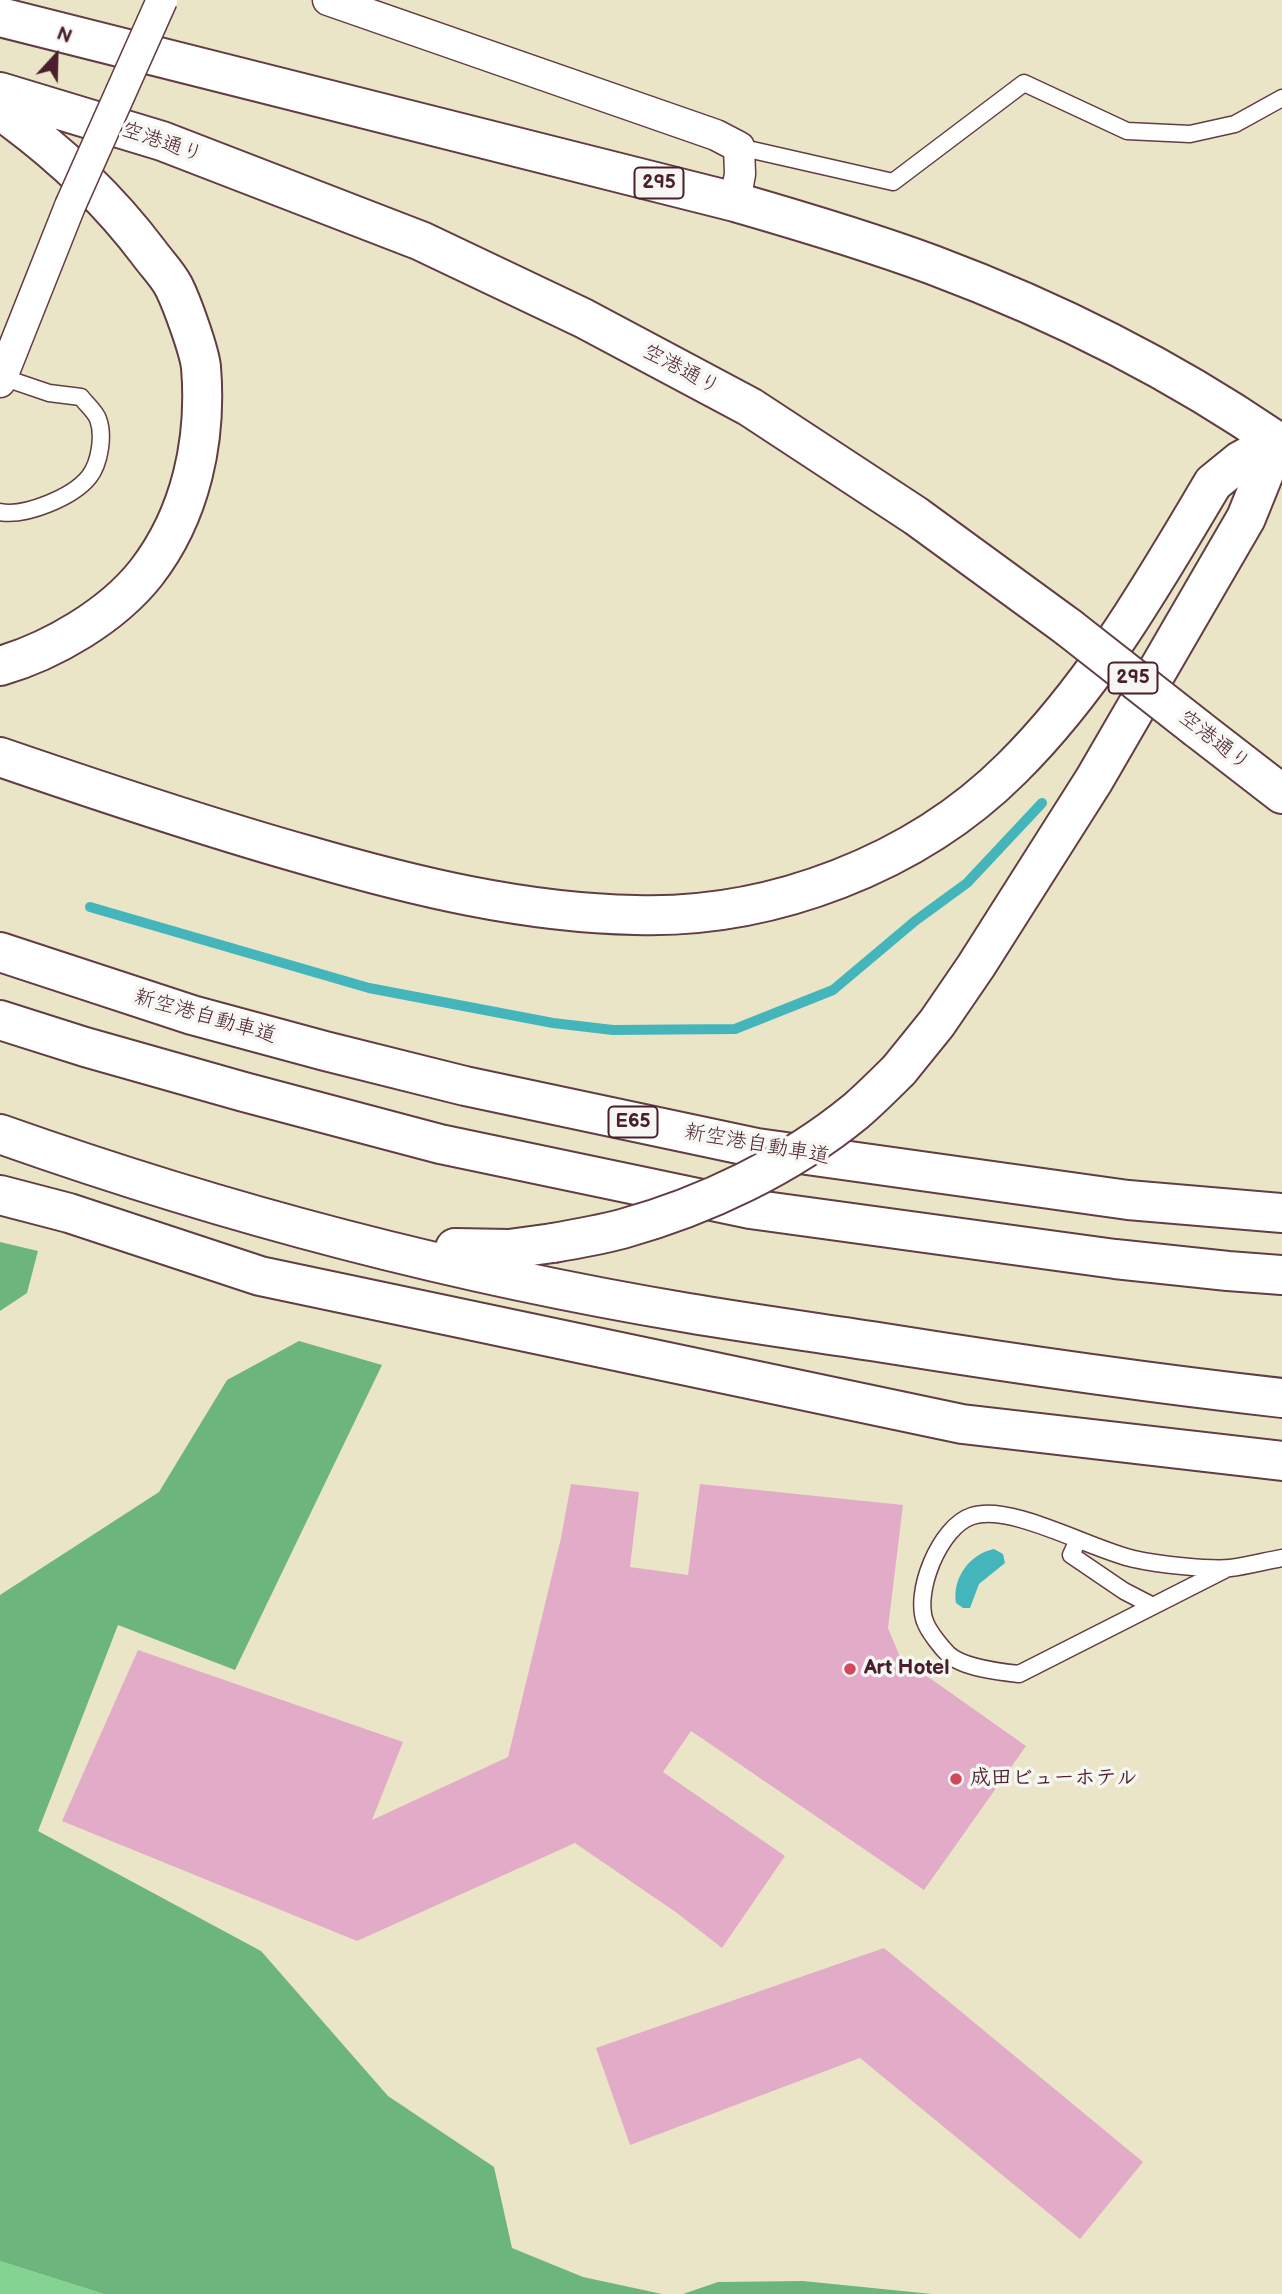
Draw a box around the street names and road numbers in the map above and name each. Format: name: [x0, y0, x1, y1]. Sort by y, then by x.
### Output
street label: 空港通り: [118, 117, 206, 169]
road number: 295: [634, 168, 684, 198]
street label: 空港通り: [638, 339, 724, 401]
road number: 295: [1108, 663, 1158, 694]
street label: 空港通り: [1173, 705, 1255, 777]
street label: 新空港自動車道: [131, 985, 279, 1049]
road number: E65: [608, 1106, 658, 1138]
street label: 新空港自動車道: [682, 1120, 832, 1170]

